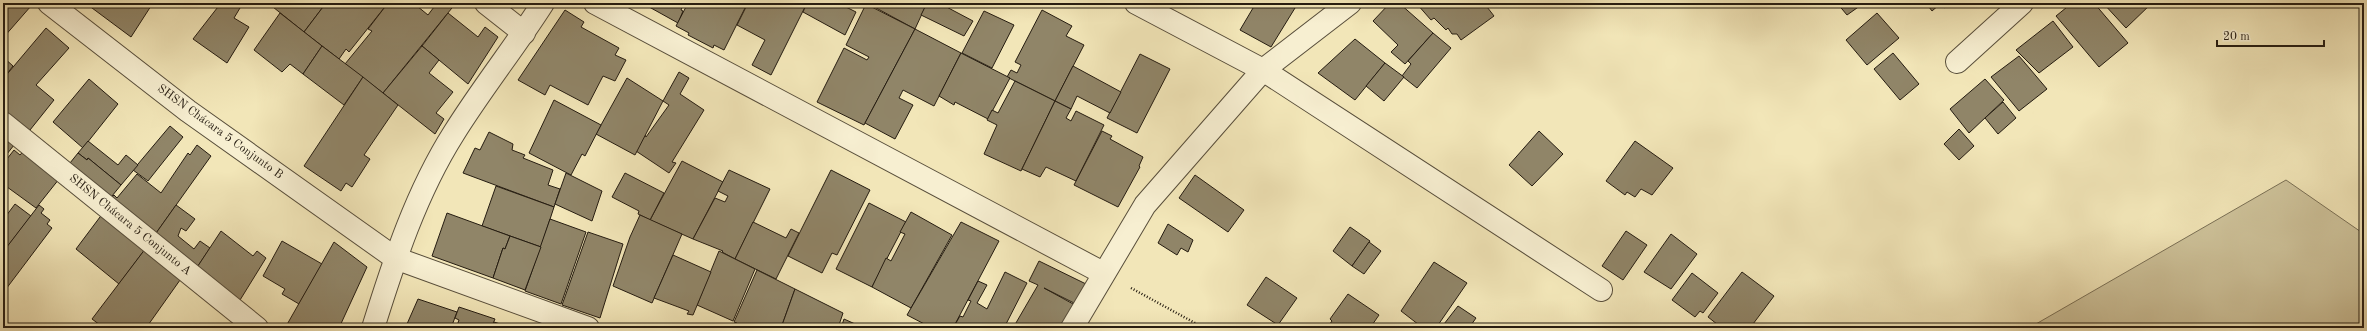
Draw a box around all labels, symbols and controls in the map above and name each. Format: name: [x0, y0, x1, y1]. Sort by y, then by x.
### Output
scale bar: [2217, 22, 2324, 48]
text: 20 m: [2223, 31, 2250, 43]
street label: SHSN Chácara 5 Conjunto B: [155, 82, 286, 182]
street label: SHSN Chácara 5 Conjunto A: [67, 171, 194, 278]

